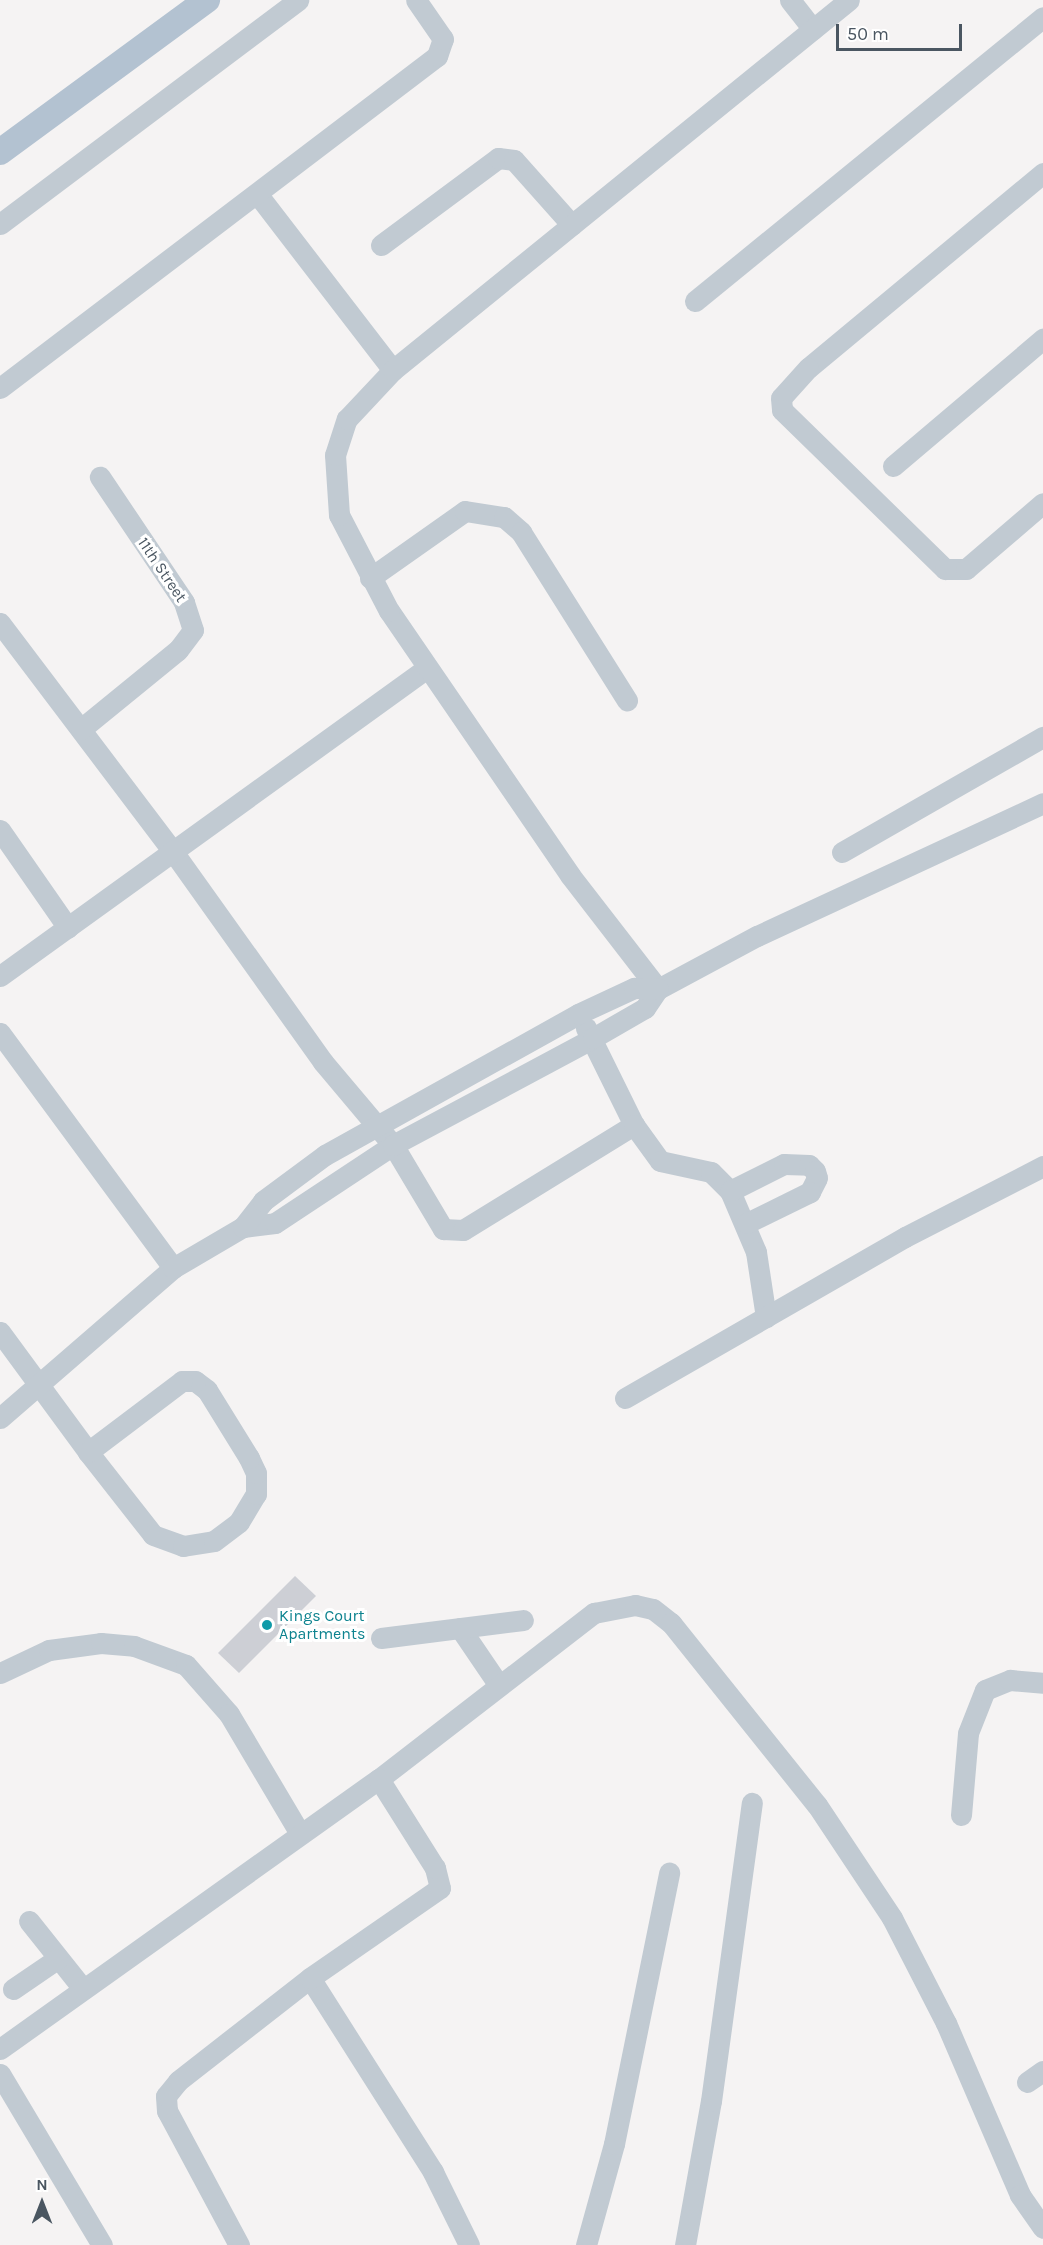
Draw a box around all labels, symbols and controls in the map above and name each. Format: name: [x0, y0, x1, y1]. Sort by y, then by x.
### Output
scale bar: [839, 12, 965, 50]
text: 50 m: [847, 23, 889, 45]
street label: 11th Street: [133, 534, 191, 606]
place label: Kings Court Apartments: [279, 1606, 365, 1644]
marker: Kings Court Apartments: [260, 1618, 274, 1632]
north arrow: [12, 2173, 72, 2233]
text: N: [36, 2175, 48, 2194]

